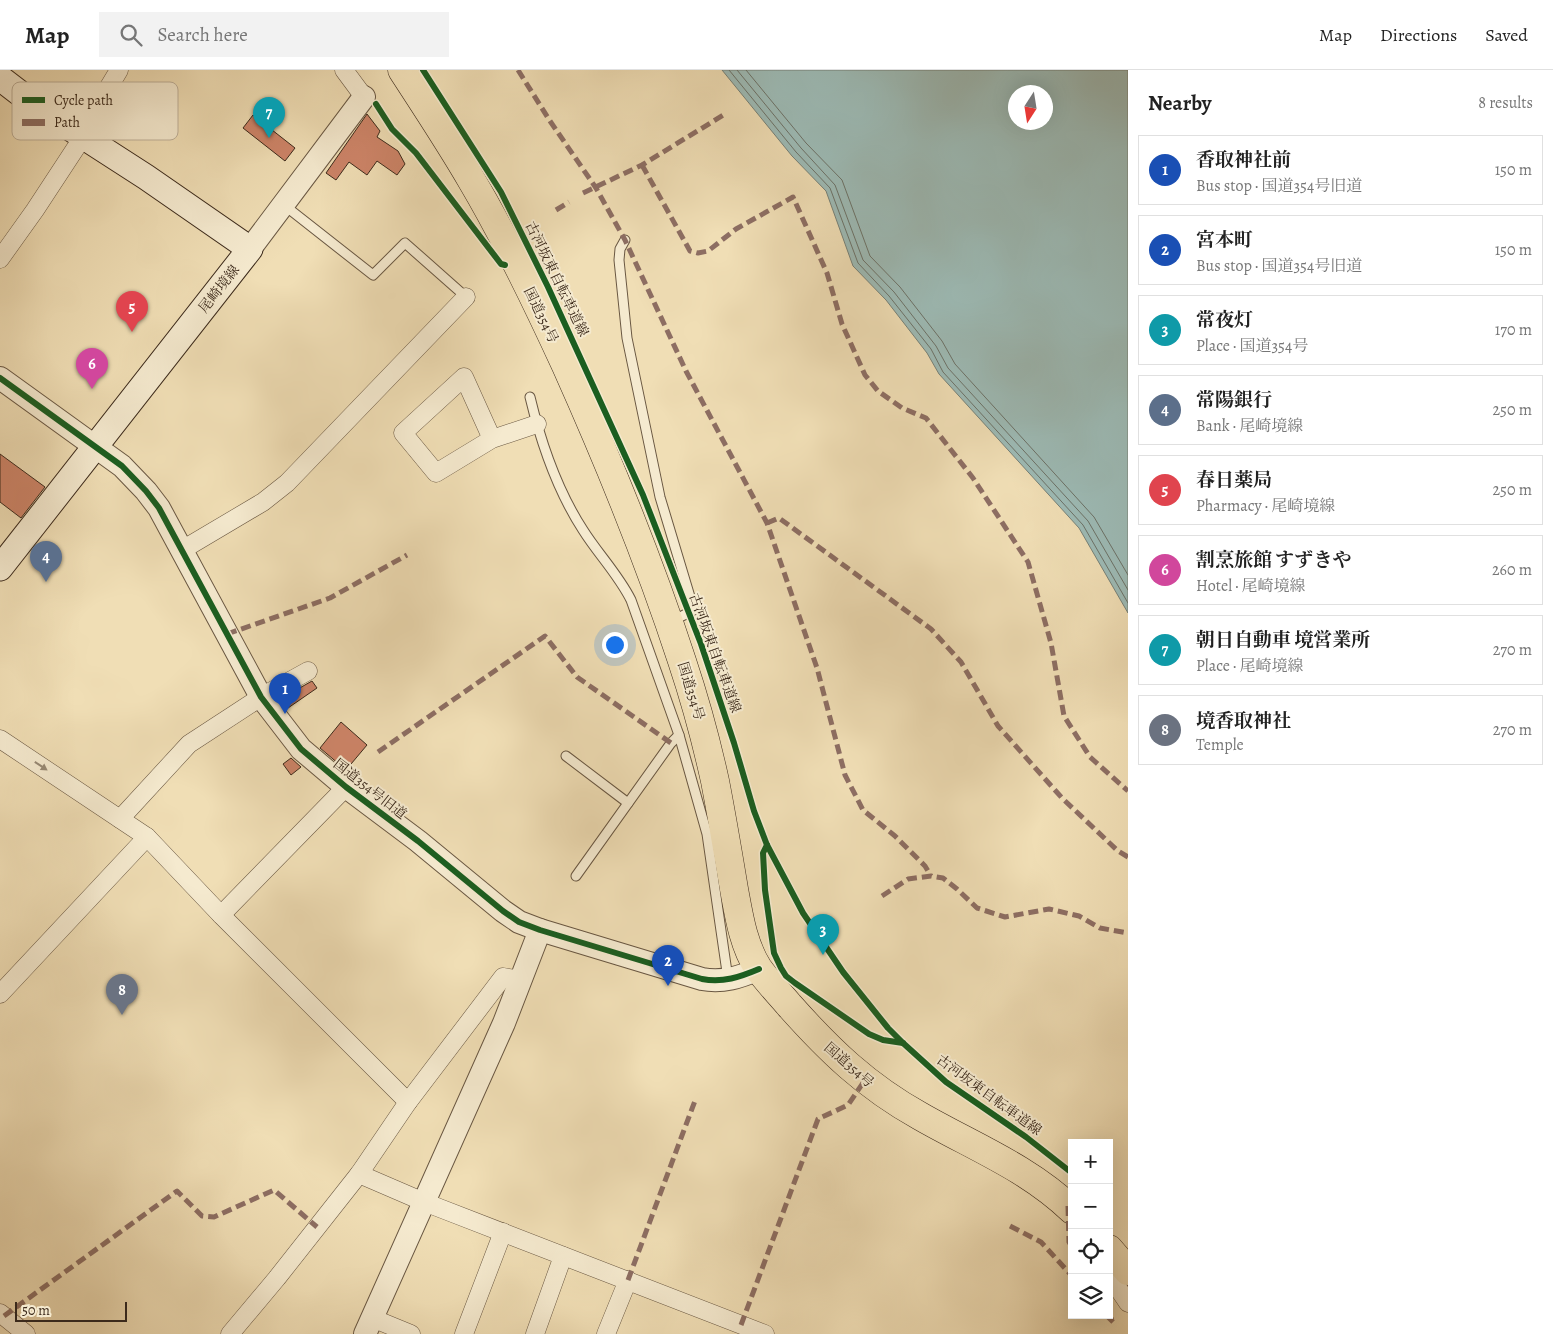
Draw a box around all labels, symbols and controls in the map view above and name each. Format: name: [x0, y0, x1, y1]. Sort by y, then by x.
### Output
search box: [99, 12, 449, 57]
text: Map: [25, 19, 69, 51]
icon: search: [117, 21, 145, 49]
text: Search here: [157, 22, 248, 48]
text: Map: [1319, 23, 1352, 47]
text: Directions: [1380, 23, 1457, 47]
text: Saved: [1485, 23, 1528, 47]
legend: [12, 82, 178, 140]
north arrow: [1008, 85, 1053, 130]
text: Nearby: [1148, 89, 1211, 117]
text: Cycle path: [54, 91, 114, 110]
text: 8 results: [1478, 92, 1533, 114]
pin: 7: [253, 97, 285, 138]
text: Path: [54, 113, 81, 132]
text: 香取神社前: [1196, 147, 1291, 173]
text: 1: [1162, 159, 1168, 181]
text: 150 m: [1495, 159, 1532, 181]
text: Bus stop · 国道354号旧道: [1196, 175, 1362, 197]
street label: 古河坂東自転車道線: [521, 218, 593, 340]
text: 宮本町: [1196, 227, 1253, 253]
text: 2: [1161, 239, 1169, 261]
text: 150 m: [1495, 239, 1532, 261]
text: Bus stop · 国道354号旧道: [1196, 255, 1362, 277]
street label: 尾崎境線: [194, 261, 244, 317]
street label: 国道354号: [519, 284, 563, 346]
pin: 5: [116, 291, 148, 332]
text: 常夜灯: [1196, 307, 1253, 333]
text: 3: [1162, 319, 1168, 341]
text: 170 m: [1495, 319, 1532, 341]
text: Place · 国道354号: [1196, 335, 1308, 357]
pin: 6: [76, 348, 108, 389]
text: 常陽銀行: [1196, 387, 1272, 413]
text: 4: [1161, 399, 1169, 421]
text: 250 m: [1493, 399, 1532, 421]
text: Bank · 尾崎境線: [1196, 415, 1303, 437]
text: 春日薬局: [1196, 467, 1272, 493]
text: 5: [1162, 479, 1168, 501]
text: 250 m: [1493, 479, 1532, 501]
text: Pharmacy · 尾崎境線: [1196, 495, 1335, 517]
pin: 4: [30, 541, 62, 582]
text: 割烹旅館 すずきや: [1196, 547, 1352, 573]
text: 6: [1161, 559, 1169, 581]
text: 260 m: [1492, 559, 1532, 581]
text: Hotel · 尾崎境線: [1196, 575, 1306, 597]
street label: 古河坂東自転車道線: [685, 591, 745, 715]
text: 朝日自動車 境営業所: [1196, 627, 1370, 653]
your location: [602, 632, 628, 658]
text: 7: [1162, 639, 1168, 661]
text: 270 m: [1493, 639, 1532, 661]
text: Place · 尾崎境線: [1196, 655, 1303, 677]
street label: 国道354号: [673, 659, 709, 723]
pin: 1: [269, 673, 301, 714]
text: 境香取神社: [1196, 708, 1291, 734]
text: 8: [1161, 719, 1169, 741]
text: 270 m: [1493, 719, 1532, 741]
text: Temple: [1196, 734, 1244, 756]
street label: 国道354号旧道: [329, 754, 411, 824]
one-way arrow: [34, 761, 47, 771]
pin: 3: [807, 914, 839, 955]
pin: 2: [652, 945, 684, 986]
pin: 8: [106, 974, 138, 1015]
street label: 国道354号: [820, 1038, 878, 1092]
street label: 古河坂東自転車道線: [932, 1050, 1046, 1140]
map controls: [1068, 1139, 1113, 1319]
button: +: [1068, 1139, 1113, 1184]
button: −: [1068, 1184, 1113, 1229]
button: locate: [1068, 1229, 1113, 1274]
button: layers: [1068, 1274, 1113, 1319]
scale bar: [15, 1299, 128, 1322]
text: 50 m: [22, 1301, 50, 1320]

